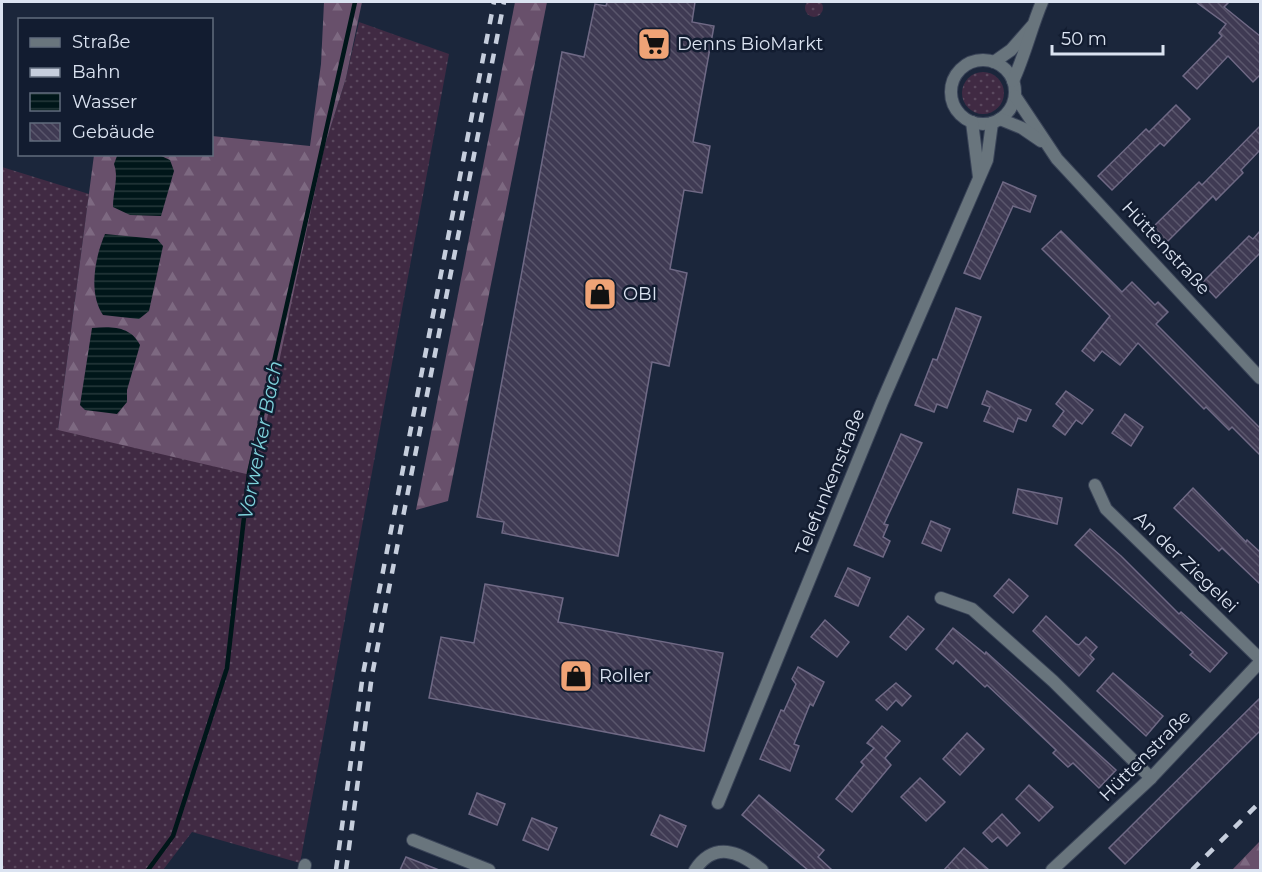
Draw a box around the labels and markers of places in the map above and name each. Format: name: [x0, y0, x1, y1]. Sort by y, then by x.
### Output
supermarket icon: Denns BioMarkt: [636, 26, 672, 62]
place label: Denns BioMarkt: [677, 33, 823, 55]
shop icon: OBI: [582, 276, 618, 312]
place label: OBI: [623, 283, 657, 305]
shop icon: Roller: [558, 658, 594, 694]
place label: Roller: [599, 665, 651, 687]

